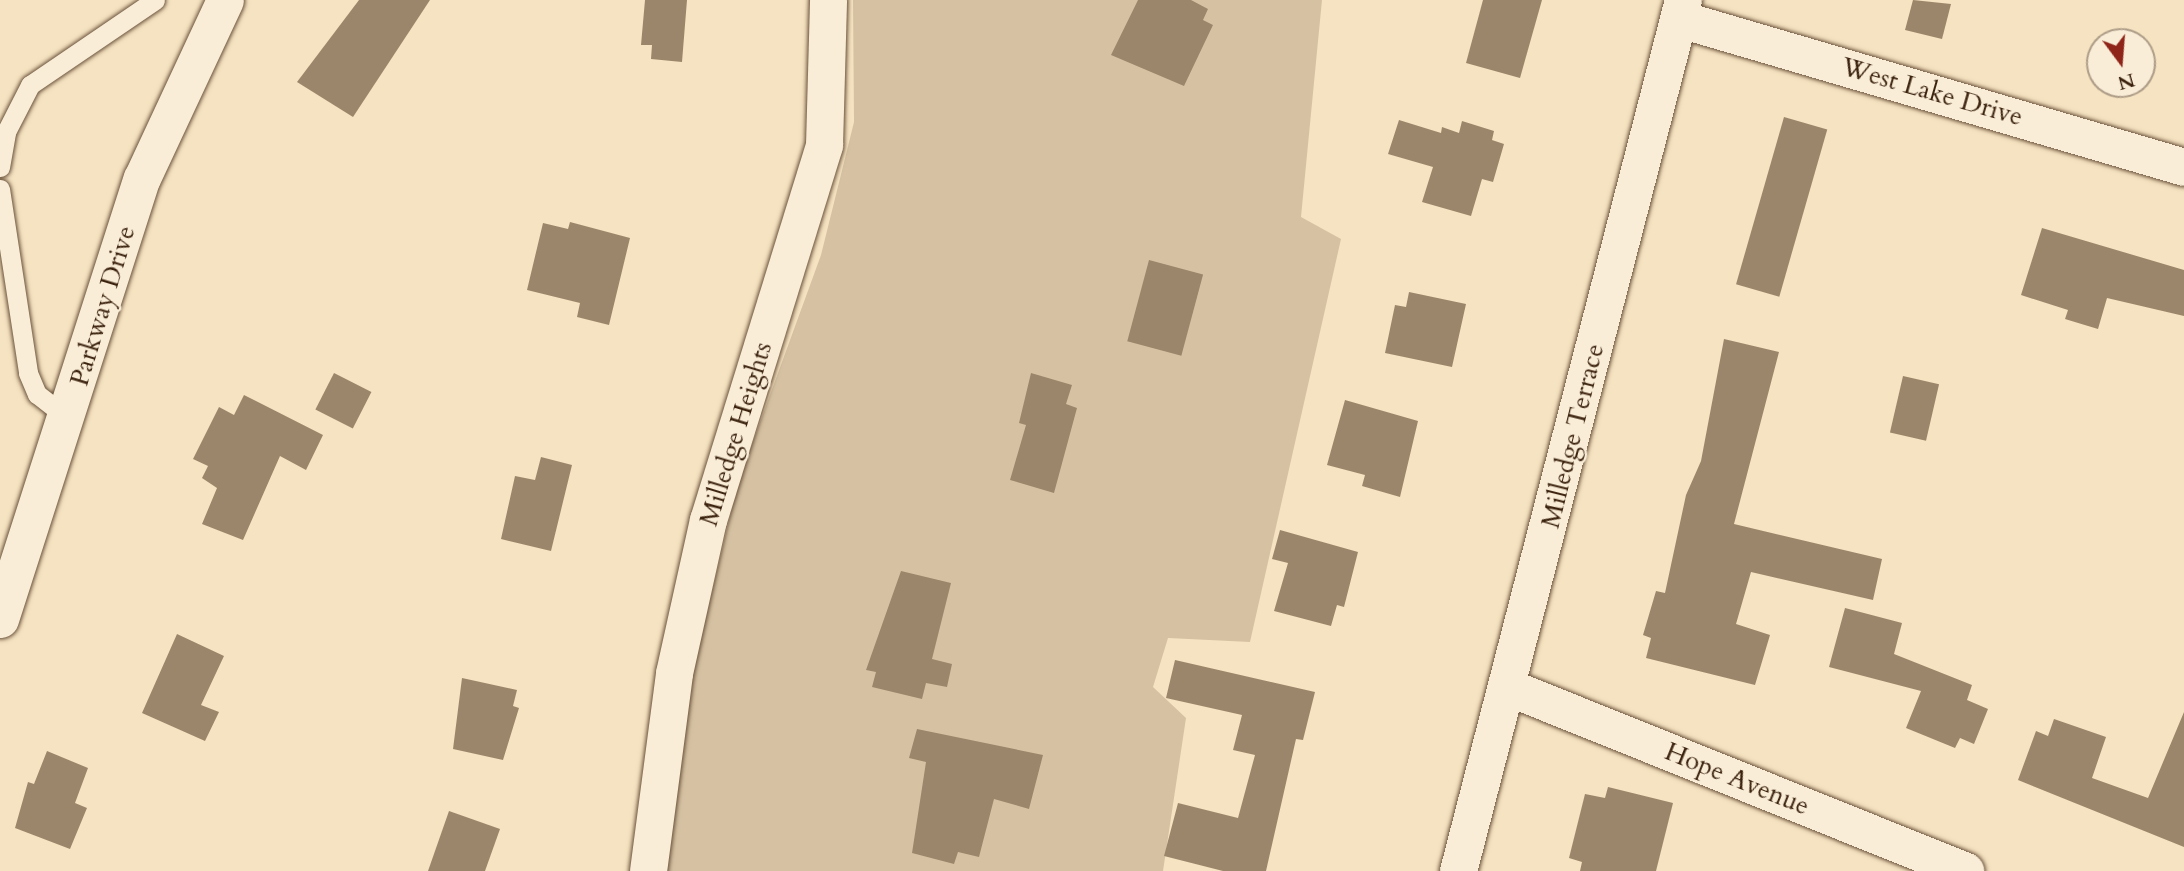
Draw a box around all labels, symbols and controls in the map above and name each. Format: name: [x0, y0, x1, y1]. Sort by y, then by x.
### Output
north arrow: [2086, 28, 2156, 98]
street label: West Lake Drive: [1838, 51, 2026, 133]
text: N: [2115, 66, 2138, 96]
street label: Parkway Drive: [64, 222, 142, 390]
street label: Milledge Heights: [693, 338, 779, 530]
street label: Milledge Terrace: [1535, 341, 1611, 531]
street label: Hope Avenue: [1660, 736, 1814, 822]

